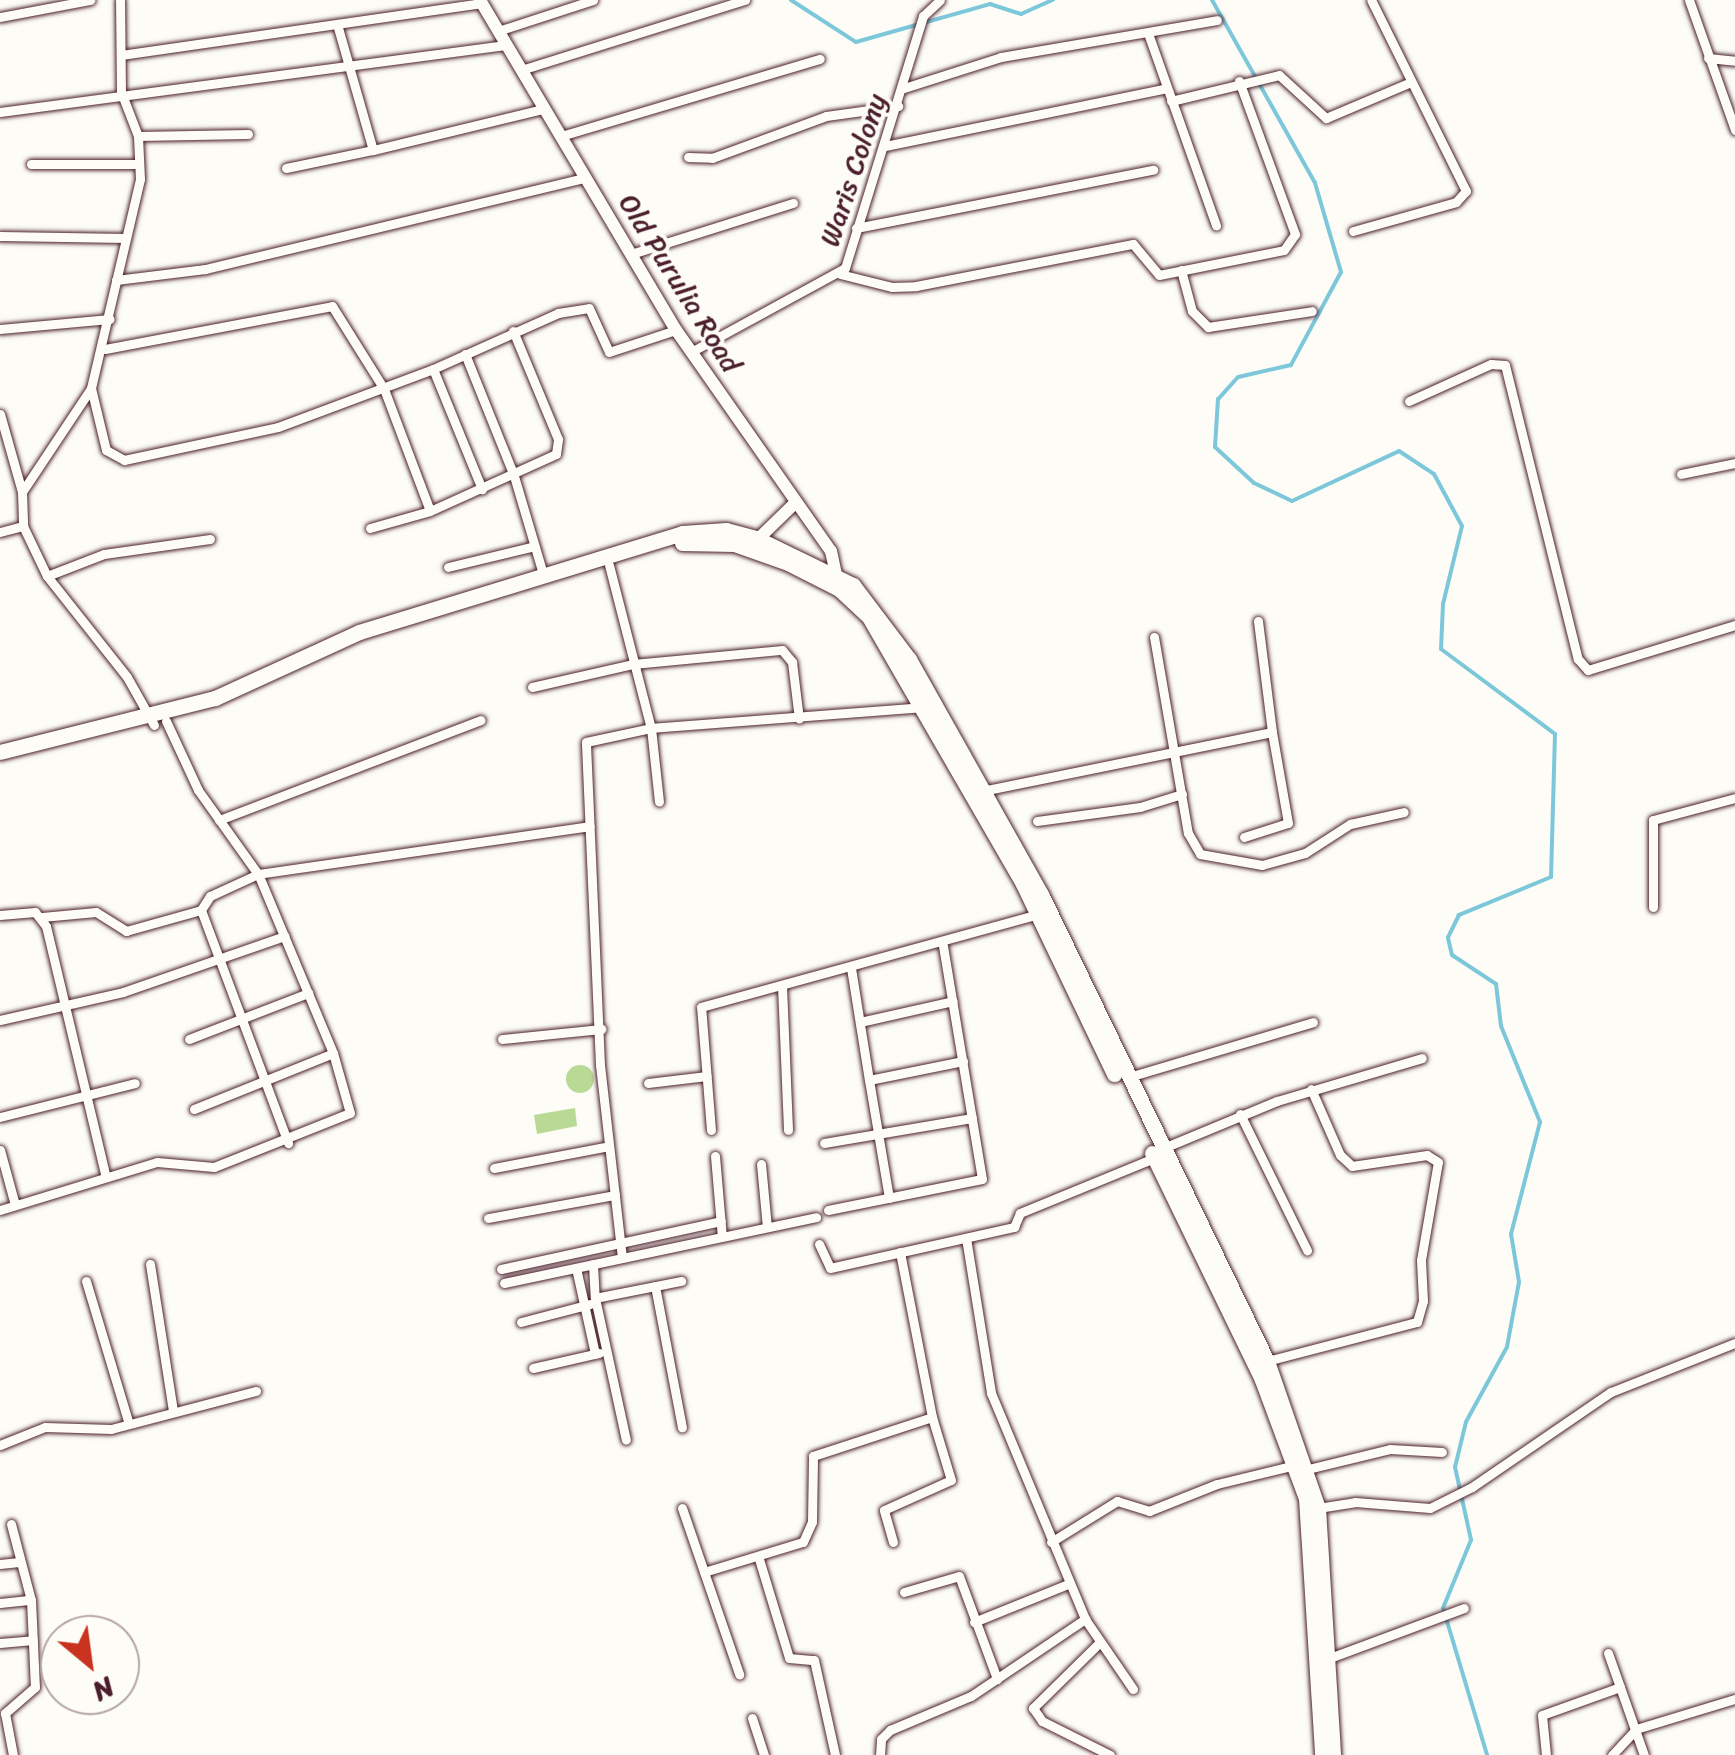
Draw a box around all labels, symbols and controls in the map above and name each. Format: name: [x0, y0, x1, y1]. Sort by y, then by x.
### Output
street label: Waris Colony: [813, 90, 893, 250]
street label: Old Purulia Road: [612, 188, 748, 378]
north arrow: [40, 1615, 140, 1715]
text: N: [83, 1664, 124, 1716]

